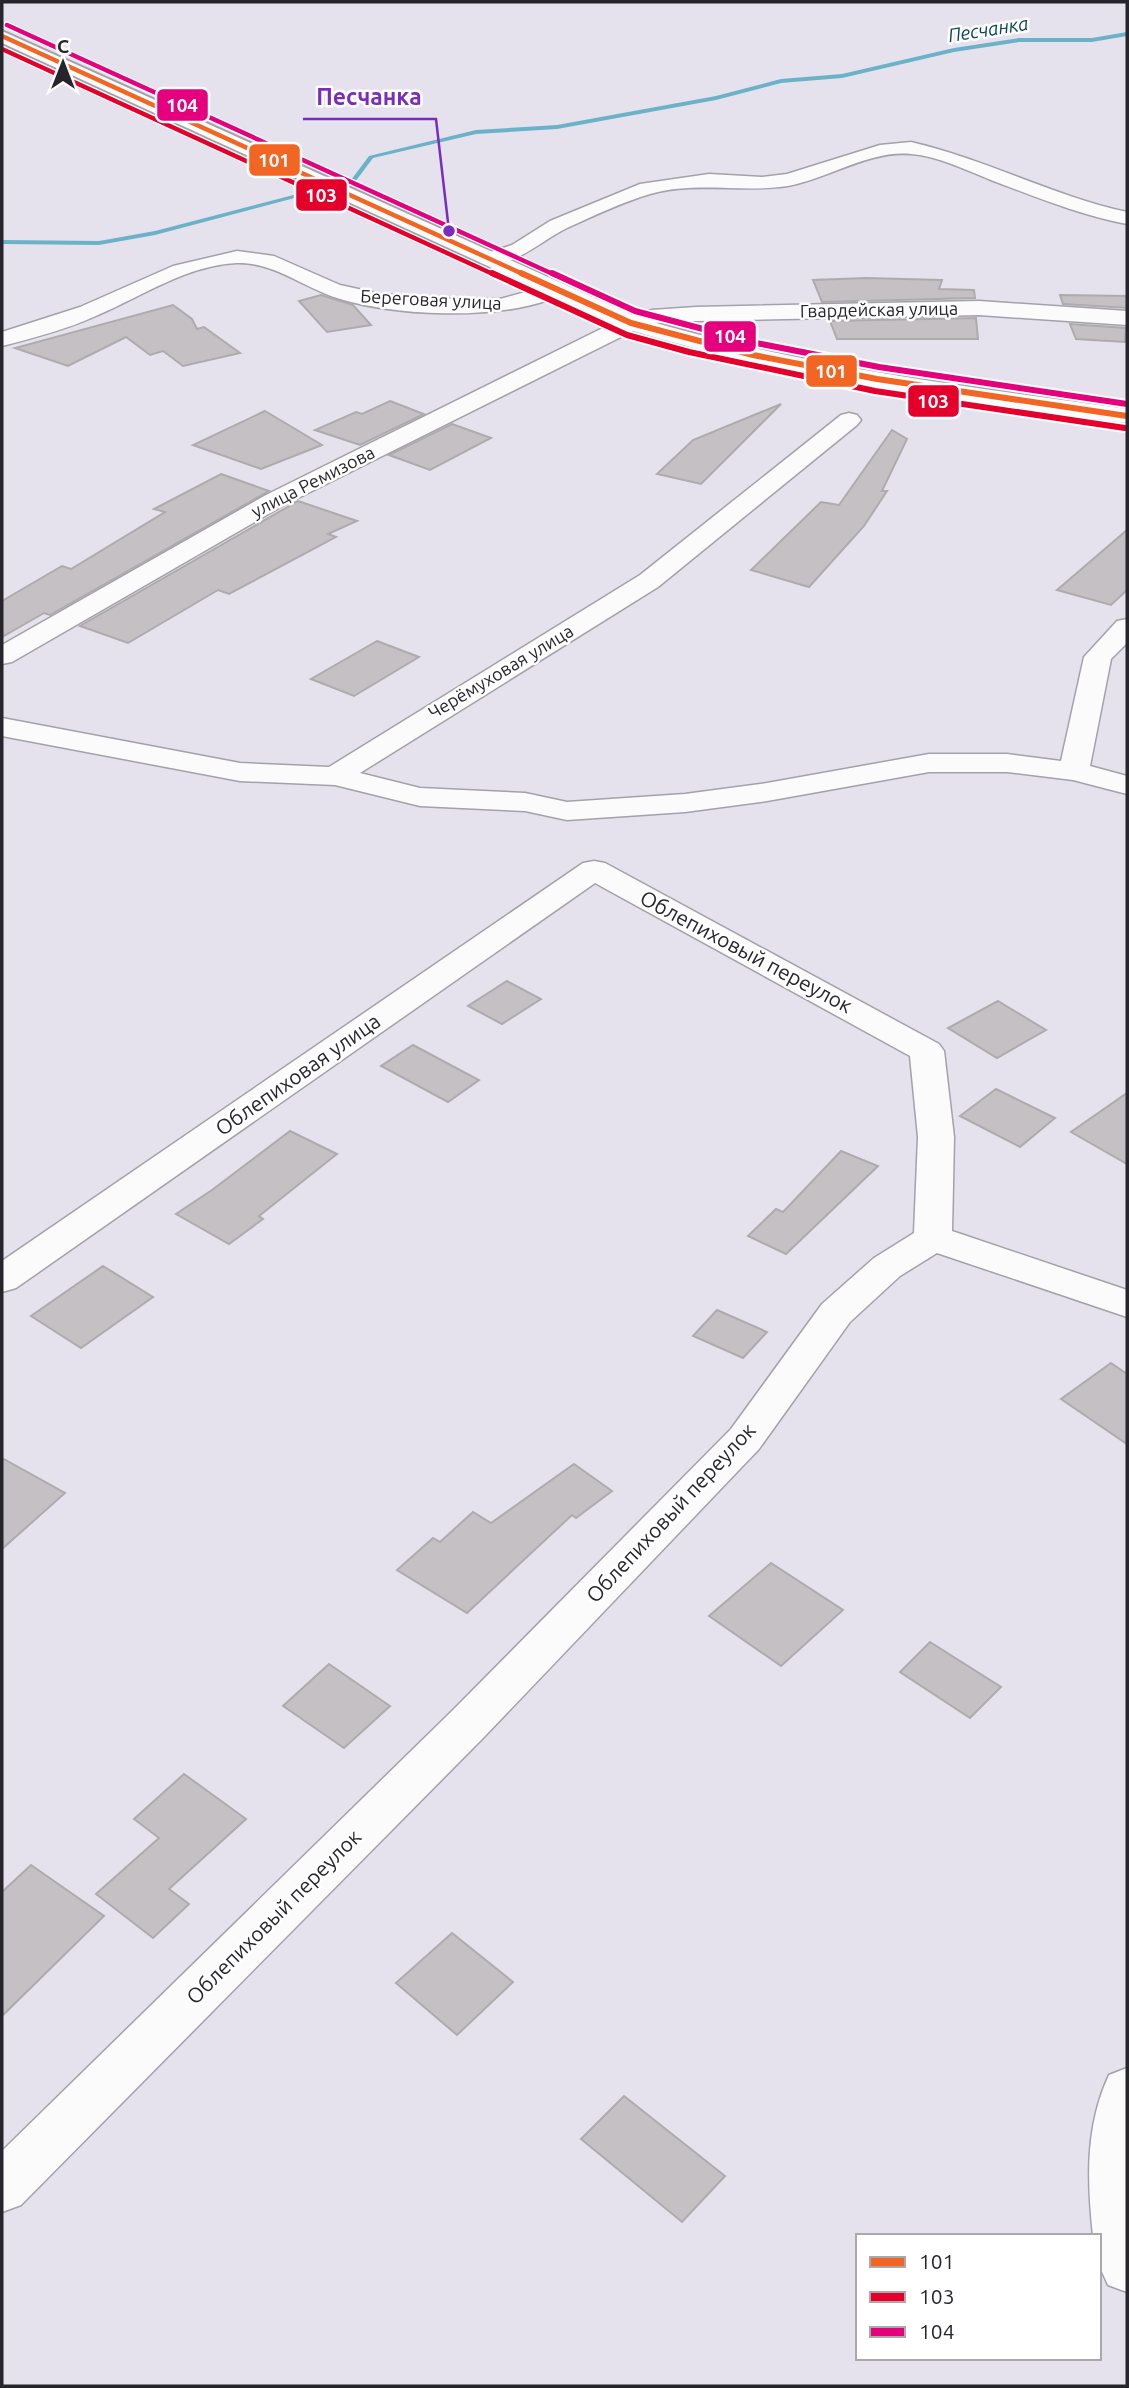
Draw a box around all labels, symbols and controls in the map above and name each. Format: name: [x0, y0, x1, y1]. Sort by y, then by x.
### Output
water label: Песчанка: [946, 12, 1030, 46]
north arrow: [28, 28, 98, 98]
text: С: [57, 35, 69, 57]
callout: Песчанка: [303, 75, 436, 119]
text: Песчанка: [316, 84, 422, 109]
line badge: 104: [156, 88, 209, 122]
text: 104: [166, 94, 198, 116]
line badge: 101: [248, 143, 301, 177]
text: 101: [258, 149, 290, 171]
line badge: 103: [295, 178, 348, 212]
text: 103: [305, 184, 337, 206]
street label: Береговая улица: [360, 285, 502, 313]
street label: Гвардейская улица: [800, 298, 958, 320]
line badge: 104: [703, 320, 757, 353]
text: 104: [714, 325, 746, 347]
line badge: 101: [805, 354, 858, 388]
text: 101: [815, 360, 847, 382]
line badge: 103: [907, 384, 960, 418]
text: 103: [917, 390, 949, 412]
street label: улица Ремизова: [247, 441, 378, 521]
street label: Черёмуховая улица: [425, 620, 576, 722]
street label: Облепиховый переулок: [636, 885, 857, 1017]
street label: Облепиховая улица: [210, 1008, 384, 1140]
street label: Облепиховый переулок: [581, 1417, 760, 1607]
street label: Облепиховый переулок: [181, 1824, 366, 2008]
legend: [856, 2234, 1101, 2360]
text: 101: [919, 2249, 955, 2273]
text: 103: [919, 2284, 955, 2308]
text: 104: [919, 2319, 955, 2343]

